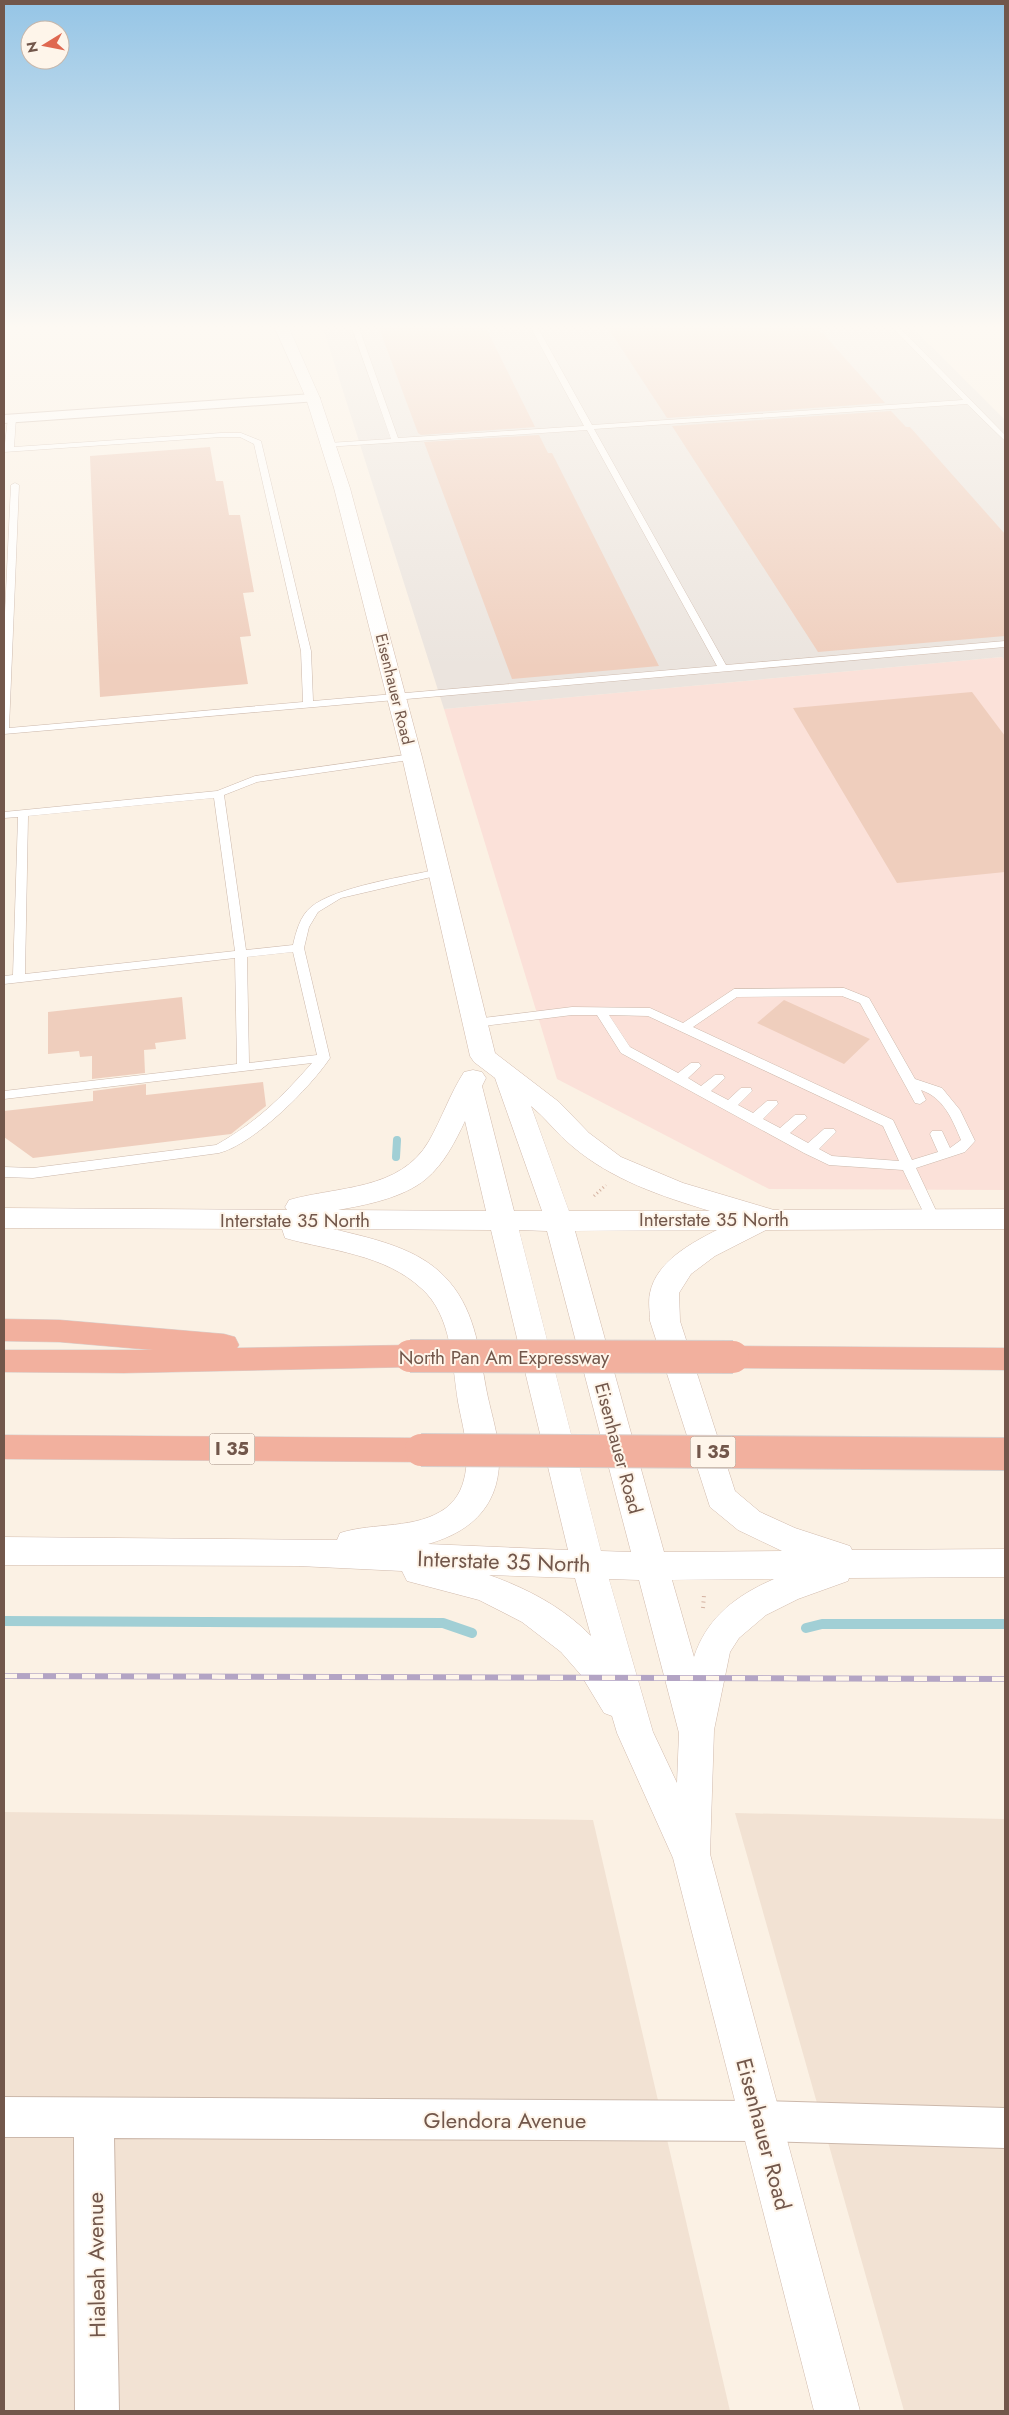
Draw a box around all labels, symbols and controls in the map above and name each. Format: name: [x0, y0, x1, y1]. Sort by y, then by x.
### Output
north arrow: [20, 20, 70, 70]
text: N: [21, 40, 43, 54]
street label: Eisenhauer Road: [370, 631, 419, 747]
street label: Interstate 35 North: [639, 1206, 789, 1233]
street label: Interstate 35 North: [220, 1207, 370, 1234]
street label: North Pan Am Expressway: [399, 1344, 610, 1371]
street label: Eisenhauer Road: [588, 1379, 649, 1517]
road number: I 35: [210, 1434, 254, 1465]
road number: I 35: [690, 1436, 736, 1468]
street label: Interstate 35 North: [417, 1542, 591, 1580]
street label: Eisenhauer Road: [728, 2054, 800, 2214]
street label: Glendora Avenue: [424, 2104, 586, 2136]
street label: Hialeah Avenue: [79, 2192, 113, 2338]

